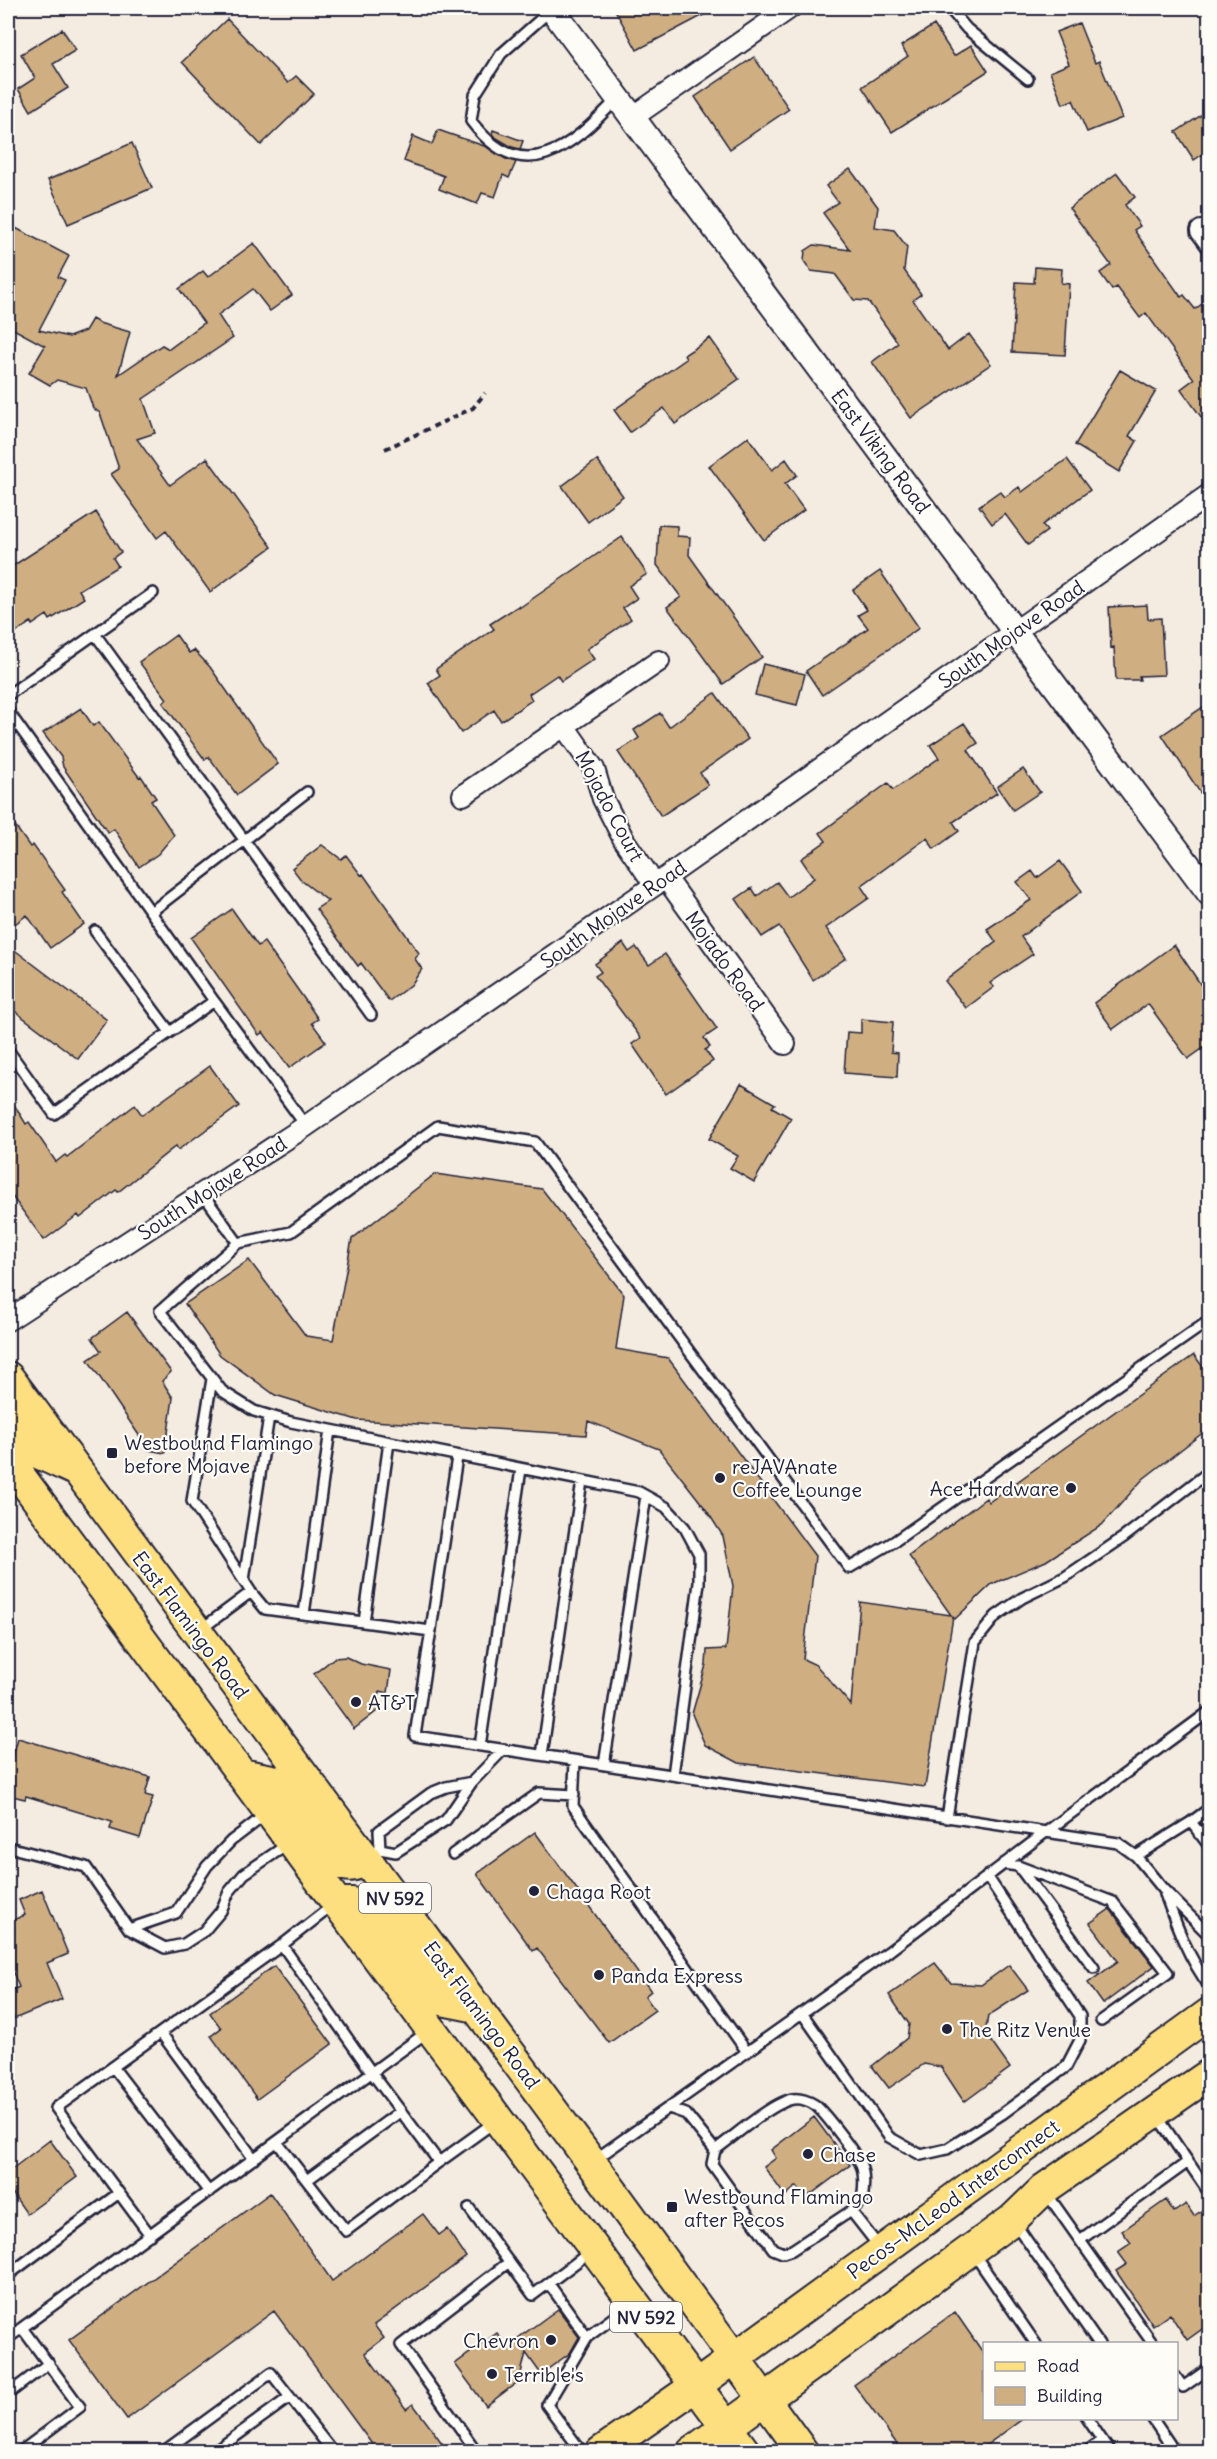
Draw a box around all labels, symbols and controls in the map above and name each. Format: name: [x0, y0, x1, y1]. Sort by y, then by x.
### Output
street label: East Viking Road: [826, 384, 936, 518]
street label: South Mojave Road: [933, 574, 1089, 694]
street label: Mojado Court: [570, 746, 650, 866]
street label: South Mojave Road: [535, 854, 691, 974]
street label: Mojado Road: [680, 906, 770, 1016]
street label: South Mojave Road: [133, 1130, 291, 1245]
place label: Westbound Flamingo before Mojave: [124, 1430, 313, 1478]
marker: Westbound Flamingo before Mojave: [105, 1446, 119, 1460]
place label: reJAVAnate Coffee Lounge: [732, 1454, 862, 1502]
marker: reJAVAnate Coffee Lounge: [713, 1471, 727, 1485]
place label: Ace Hardware: [930, 1476, 1059, 1501]
marker: Ace Hardware: [1064, 1481, 1078, 1495]
street label: East Flamingo Road: [127, 1546, 255, 1704]
place label: AT&T: [368, 1690, 415, 1715]
marker: AT&T: [349, 1695, 363, 1709]
place label: Chaga Root: [546, 1879, 651, 1904]
road number: NV 592: [359, 1883, 431, 1913]
marker: Chaga Root: [527, 1884, 541, 1898]
street label: East Flamingo Road: [418, 1936, 546, 2094]
place label: Panda Express: [611, 1963, 743, 1988]
marker: Panda Express: [592, 1968, 606, 1982]
place label: The Ritz Venue: [959, 2017, 1091, 2042]
marker: The Ritz Venue: [940, 2022, 954, 2036]
street label: Pecos–McLeod Interconnect: [842, 2114, 1064, 2284]
place label: Chase: [820, 2142, 876, 2167]
marker: Chase: [801, 2147, 815, 2161]
place label: Westbound Flamingo after Pecos: [684, 2184, 873, 2232]
marker: Westbound Flamingo after Pecos: [665, 2200, 679, 2214]
road number: NV 592: [610, 2302, 682, 2332]
place label: Chevron: [463, 2328, 539, 2353]
marker: Chevron: [544, 2333, 558, 2347]
legend: [983, 2342, 1178, 2420]
text: Road: [1037, 2354, 1080, 2377]
place label: Terrible's: [504, 2362, 584, 2387]
marker: Terrible's: [485, 2367, 499, 2381]
text: Building: [1037, 2384, 1102, 2407]

